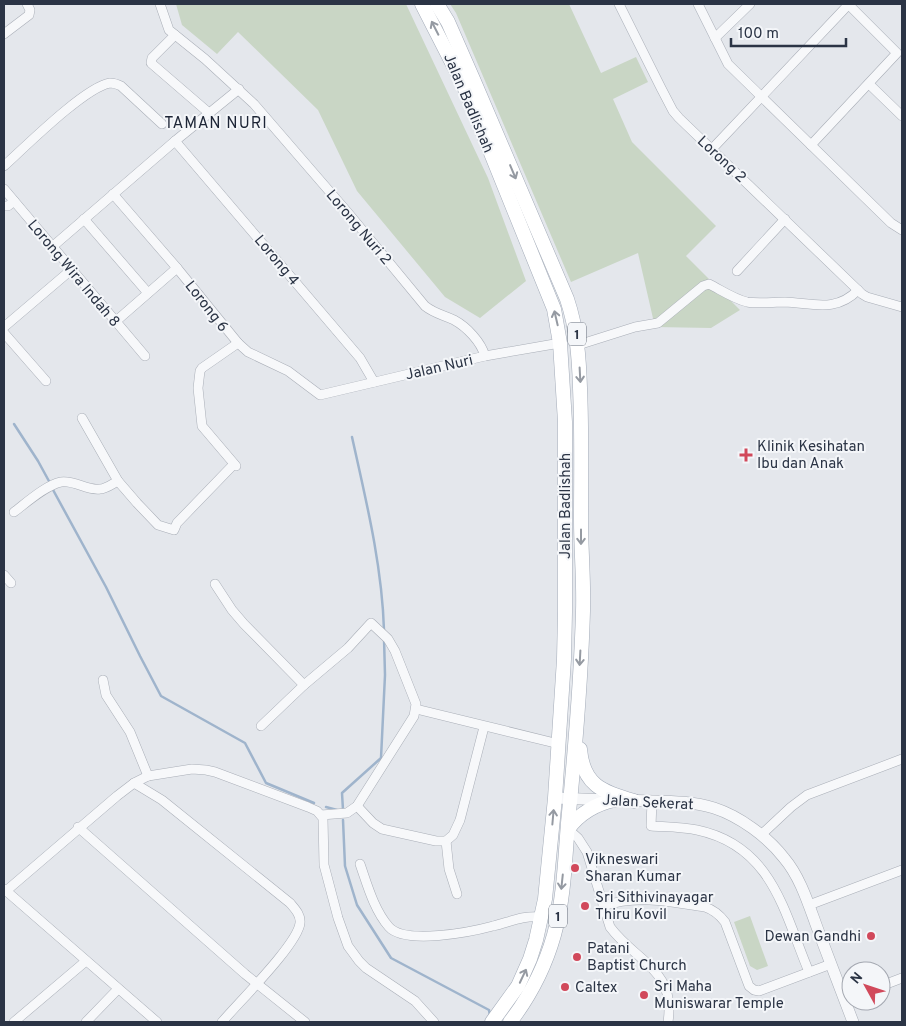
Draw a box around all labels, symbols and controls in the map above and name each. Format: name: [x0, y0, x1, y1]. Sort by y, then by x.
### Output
scale bar: [731, 15, 846, 47]
one-way arrow: [430, 21, 439, 36]
text: 100 m: [738, 25, 779, 44]
street label: Jalan Badlishah: [438, 51, 497, 156]
district label: TAMAN NURI: [164, 114, 268, 134]
street label: Lorong 2: [692, 133, 749, 188]
one-way arrow: [509, 164, 519, 179]
street label: Lorong Nuri 2: [321, 186, 395, 270]
street label: Lorong Wira Indah 8: [22, 216, 123, 332]
street label: Lorong 4: [249, 232, 303, 290]
street label: Lorong 6: [180, 277, 232, 336]
one-way arrow: [551, 311, 560, 327]
road number: 1: [568, 322, 586, 346]
street label: Jalan Nuri: [404, 351, 475, 385]
one-way arrow: [575, 367, 584, 383]
place label: Klinik Kesihatan Ibu dan Anak: [757, 438, 865, 474]
marker: Klinik Kesihatan Ibu dan Anak: [739, 448, 753, 462]
street label: Jalan Badlishah: [557, 453, 576, 559]
one-way arrow: [576, 529, 586, 545]
one-way arrow: [576, 650, 585, 666]
street label: Jalan Sekerat: [602, 792, 694, 815]
one-way arrow: [548, 810, 558, 826]
place label: Vikneswari Sharan Kumar: [585, 851, 681, 887]
marker: Vikneswari Sharan Kumar: [569, 862, 581, 874]
one-way arrow: [557, 873, 567, 889]
place label: Sri Sithivinayagar Thiru Kovil: [595, 889, 714, 925]
marker: Sri Sithivinayagar Thiru Kovil: [579, 900, 591, 912]
road number: 1: [549, 904, 567, 928]
place label: Dewan Gandhi: [765, 928, 861, 947]
marker: Dewan Gandhi: [865, 930, 877, 942]
place label: Patani Baptist Church: [587, 940, 687, 976]
marker: Patani Baptist Church: [571, 951, 583, 963]
north arrow: [841, 961, 891, 1011]
one-way arrow: [519, 969, 528, 984]
text: N: [847, 969, 867, 988]
place label: Sri Maha Muniswarar Temple: [654, 978, 784, 1014]
place label: Caltex: [575, 979, 618, 998]
marker: Caltex: [559, 981, 571, 993]
marker: Sri Maha Muniswarar Temple: [638, 989, 650, 1001]

